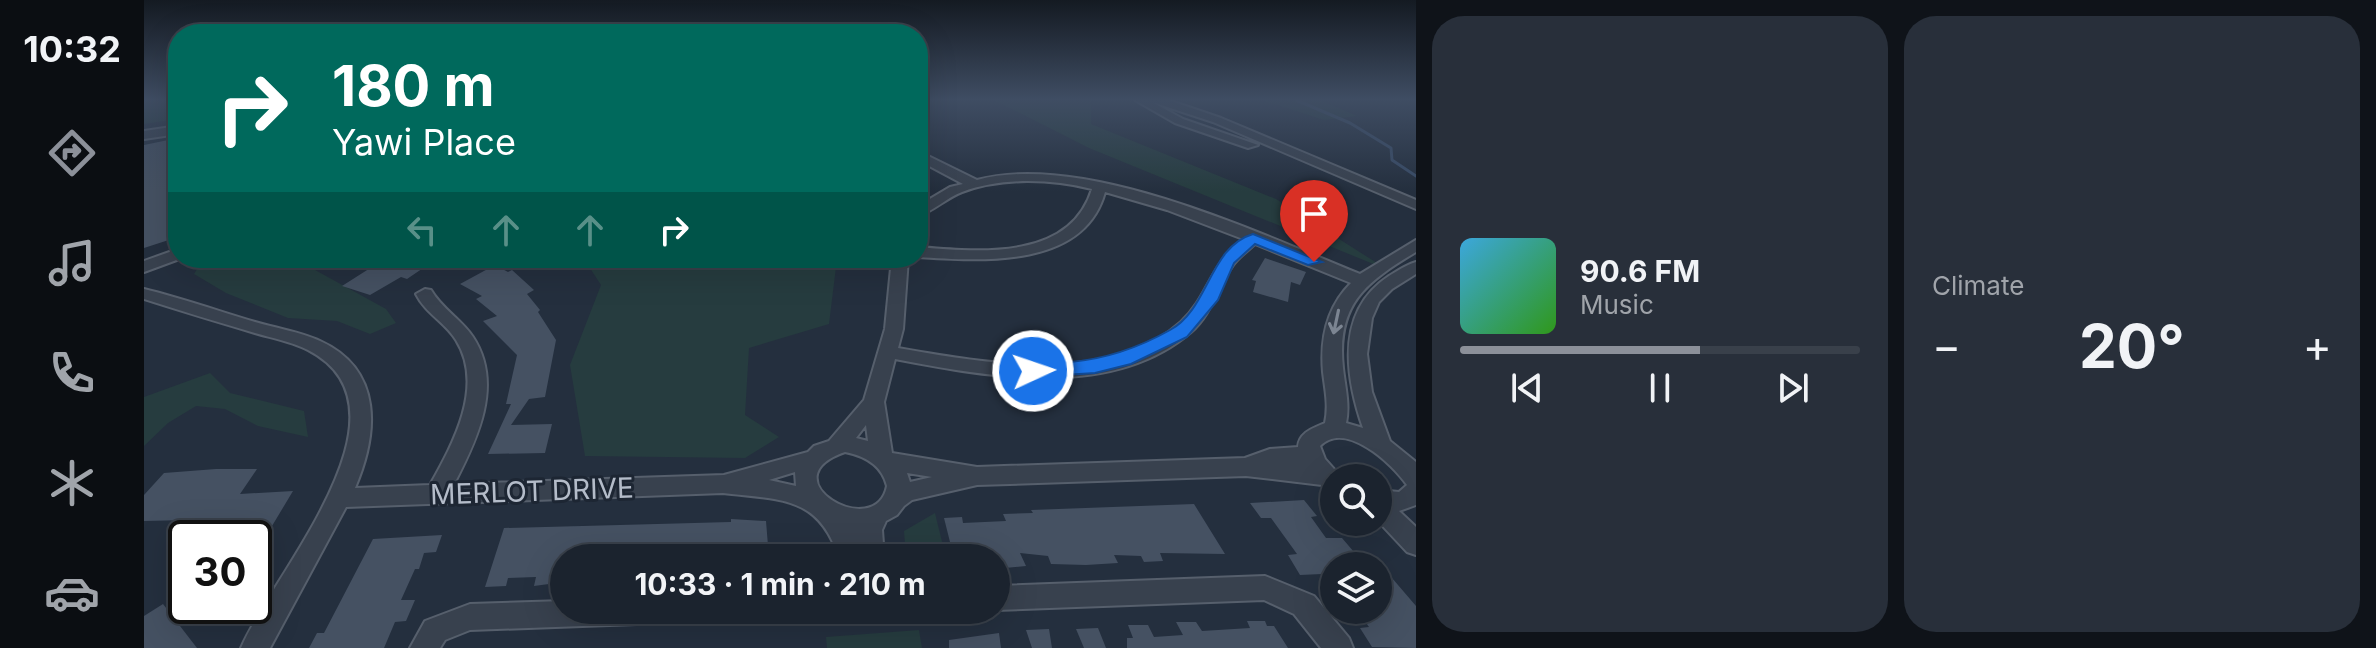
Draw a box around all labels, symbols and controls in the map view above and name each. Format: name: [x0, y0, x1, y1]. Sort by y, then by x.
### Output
text: 10:32: [23, 27, 121, 71]
text: 180 m: [332, 52, 495, 120]
icon: right: [200, 56, 304, 160]
text: Yawi Place: [332, 120, 516, 164]
icon: directions: [44, 125, 100, 181]
pin: [1280, 180, 1348, 262]
icon: arrive: [1292, 192, 1336, 236]
icon: left: [400, 208, 444, 252]
icon: ahead: [484, 208, 528, 252]
icon: ahead: [568, 208, 612, 252]
icon: right: [652, 208, 696, 252]
icon: music: [44, 235, 100, 291]
text: 90.6 FM: [1580, 253, 1700, 289]
text: Climate: [1932, 270, 2024, 301]
text: Music: [1580, 289, 1654, 320]
one-way arrow: [1328, 309, 1343, 335]
text: 20°: [2079, 310, 2185, 382]
text: −: [1932, 319, 1961, 373]
text: +: [2303, 319, 2332, 373]
position arrow: [991, 329, 1075, 413]
icon: phone: [44, 345, 100, 401]
icon: previous: [1505, 366, 1549, 410]
icon: pause: [1638, 366, 1682, 410]
icon: next: [1771, 366, 1815, 410]
icon: climate: [44, 455, 100, 511]
map controls: [1320, 464, 1392, 624]
button: search: [1320, 464, 1392, 536]
street label: MERLOT DRIVE: [430, 470, 634, 512]
speed limit sign: 30: [168, 520, 272, 624]
button: layers: [1320, 552, 1392, 624]
icon: car: [44, 565, 100, 621]
text: 10:33 · 1 min · 210 m: [634, 566, 926, 602]

